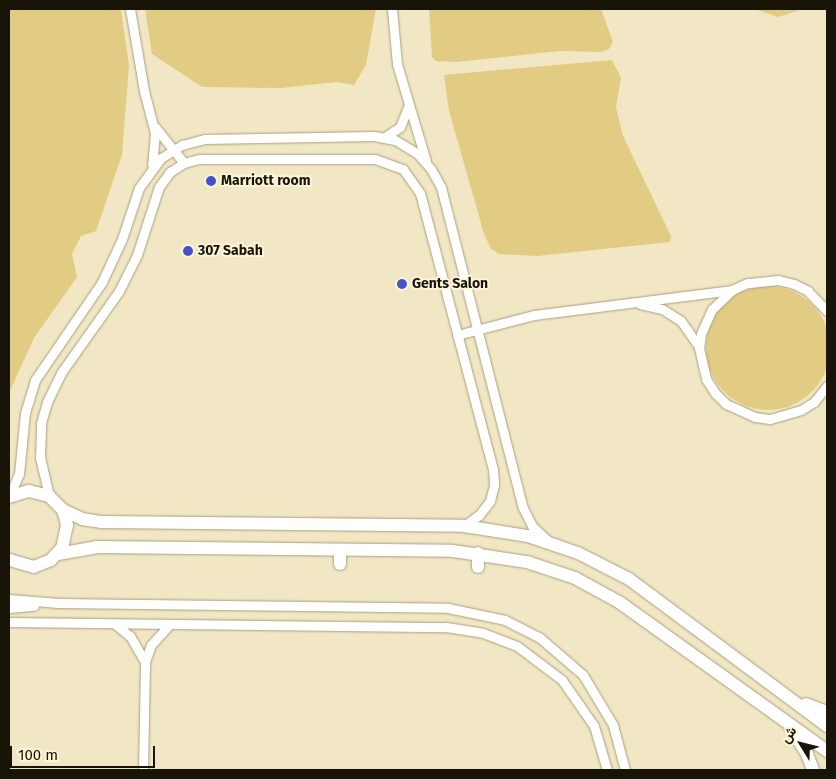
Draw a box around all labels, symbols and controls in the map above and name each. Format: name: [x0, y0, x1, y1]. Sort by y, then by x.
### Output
place label: Marriott room: [221, 173, 311, 189]
marker: Marriott room: [205, 175, 217, 187]
place label: 307 Sabah: [198, 243, 263, 259]
marker: 307 Sabah: [182, 245, 194, 257]
place label: Gents Salon: [412, 276, 488, 292]
marker: Gents Salon: [396, 278, 408, 290]
north arrow: [776, 719, 826, 769]
text: ش: [777, 723, 800, 747]
scale bar: [12, 736, 158, 768]
text: 100 m: [18, 746, 58, 764]

